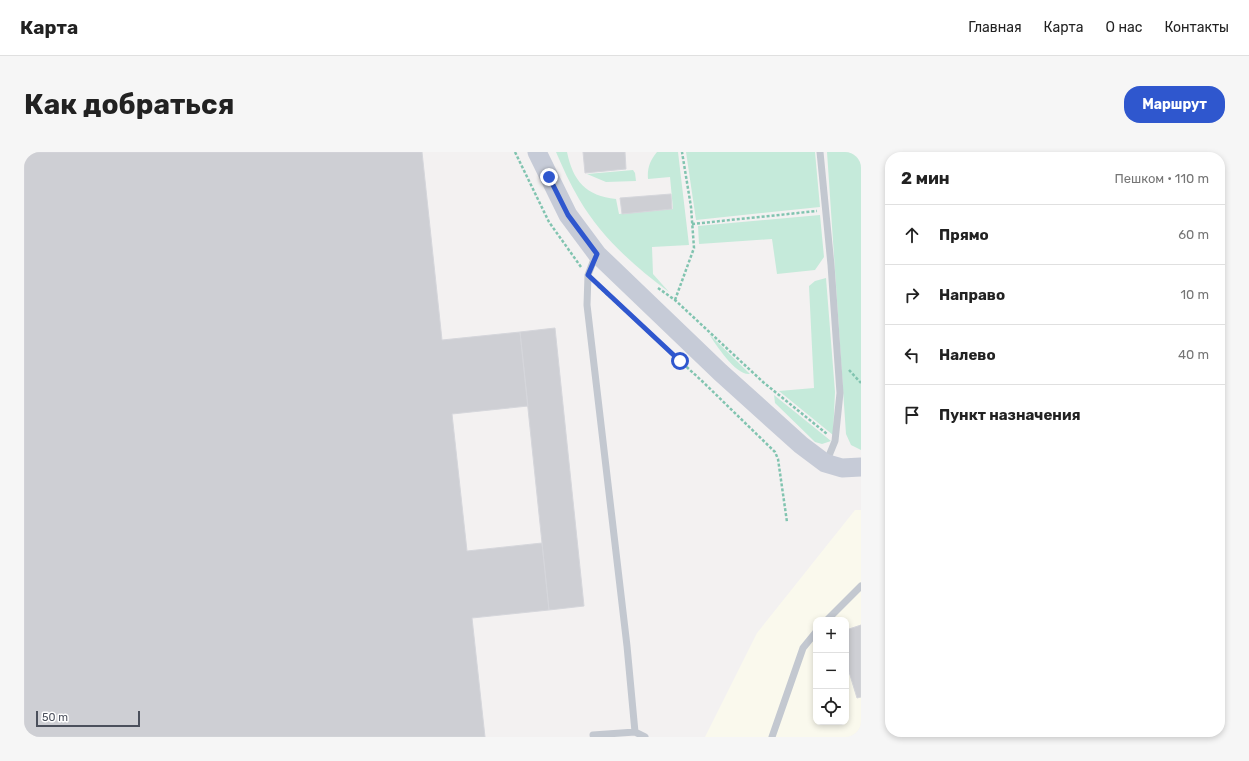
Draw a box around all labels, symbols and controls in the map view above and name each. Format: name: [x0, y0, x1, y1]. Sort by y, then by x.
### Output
text: Карта: [20, 16, 78, 39]
text: Главная: [968, 19, 1022, 36]
text: Карта: [1044, 19, 1084, 36]
text: О нас: [1106, 19, 1142, 36]
text: Контакты: [1164, 19, 1229, 36]
button: Маршрут: [1124, 86, 1225, 123]
text: Как добраться: [24, 88, 234, 121]
route end: [540, 168, 558, 186]
text: 2 мин: [901, 168, 950, 188]
text: Пешком · 110 m: [1114, 171, 1209, 186]
icon: ahead: [901, 224, 923, 246]
text: Прямо: [939, 226, 989, 244]
text: 60 m: [1178, 227, 1209, 242]
icon: right: [901, 284, 923, 306]
text: Направо: [939, 286, 1005, 304]
text: 10 m: [1180, 287, 1209, 302]
icon: left: [901, 344, 923, 366]
text: Налево: [939, 346, 996, 364]
text: 40 m: [1178, 347, 1209, 362]
route start: [671, 352, 689, 370]
icon: arrive: [901, 404, 923, 426]
text: Пункт назначения: [939, 406, 1081, 424]
map controls: [813, 617, 849, 725]
button: +: [813, 617, 849, 653]
button: −: [813, 653, 849, 689]
button: locate: [813, 689, 849, 725]
scale bar: [36, 709, 140, 728]
text: 50 m: [42, 711, 68, 724]

